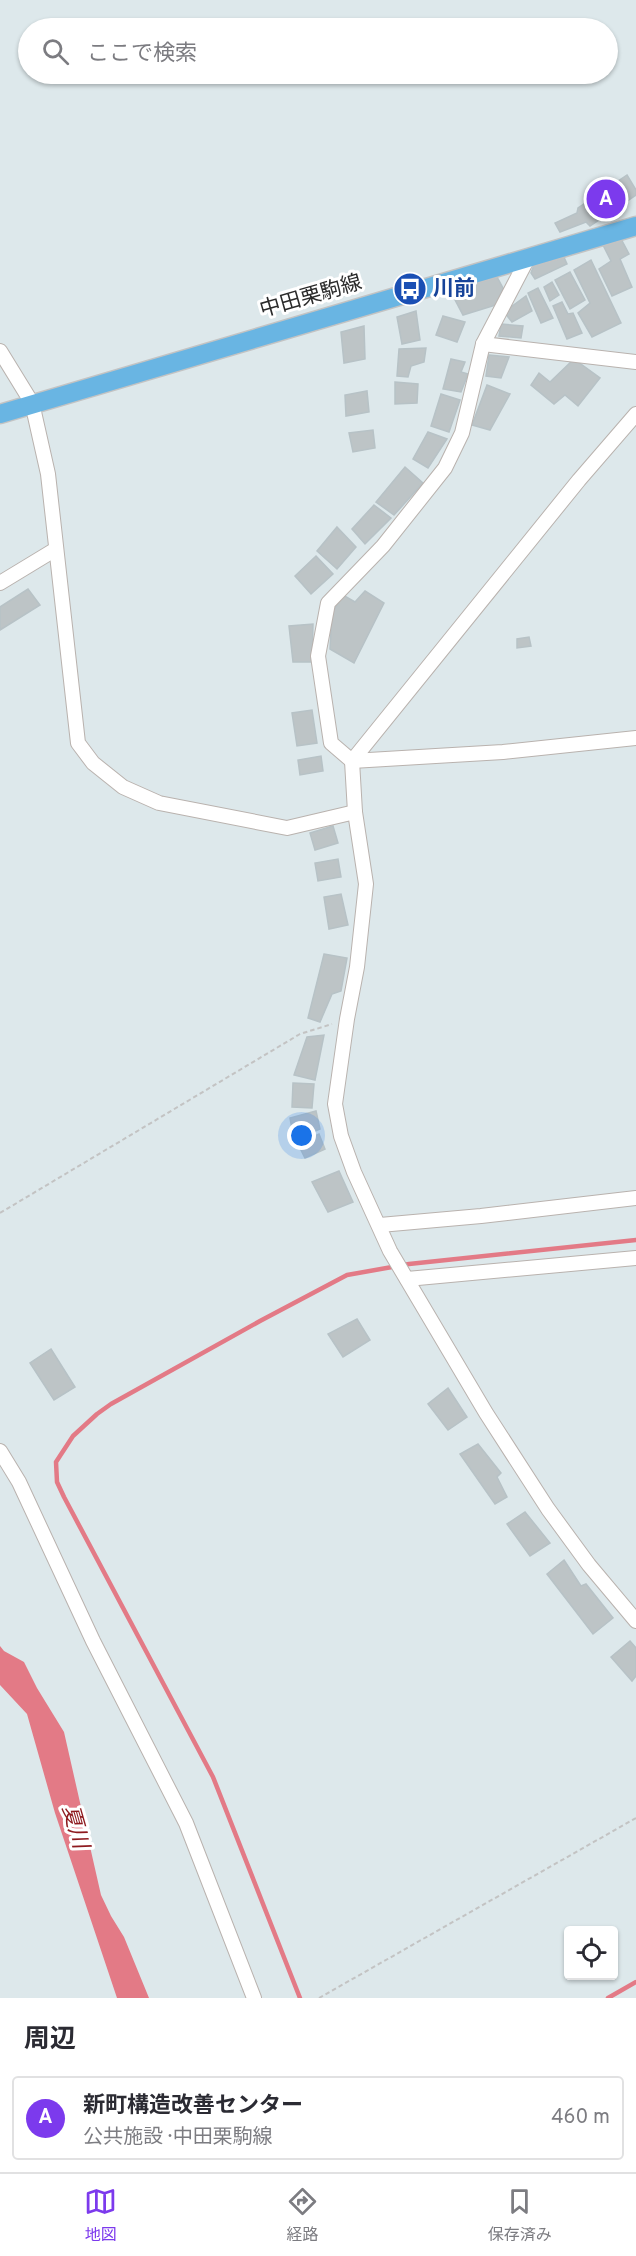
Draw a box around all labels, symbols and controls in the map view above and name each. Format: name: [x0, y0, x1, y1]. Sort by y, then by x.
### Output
search box: [18, 18, 618, 84]
icon: search: [39, 35, 72, 68]
text: ここで検索: [87, 41, 197, 68]
pin: A: [586, 176, 626, 222]
street label: 中田栗駒線: [257, 270, 365, 324]
bus stop icon: 川前: [392, 271, 428, 307]
place label: 川前: [433, 276, 475, 303]
your location: [287, 1121, 316, 1150]
water label: 夏川: [55, 1802, 94, 1854]
map controls: [564, 1926, 618, 1980]
button: locate: [564, 1926, 618, 1980]
text: 周辺: [24, 2024, 76, 2057]
text: 新町構造改善センター: [83, 2093, 303, 2120]
text: A: [38, 2105, 53, 2131]
text: 460 m: [551, 2105, 610, 2131]
text: 公共施設 · 中田栗駒線: [83, 2125, 272, 2151]
tab: 地図: [84, 2185, 117, 2246]
tab: 経路: [286, 2185, 319, 2246]
tab: 保存済み: [488, 2185, 552, 2246]

